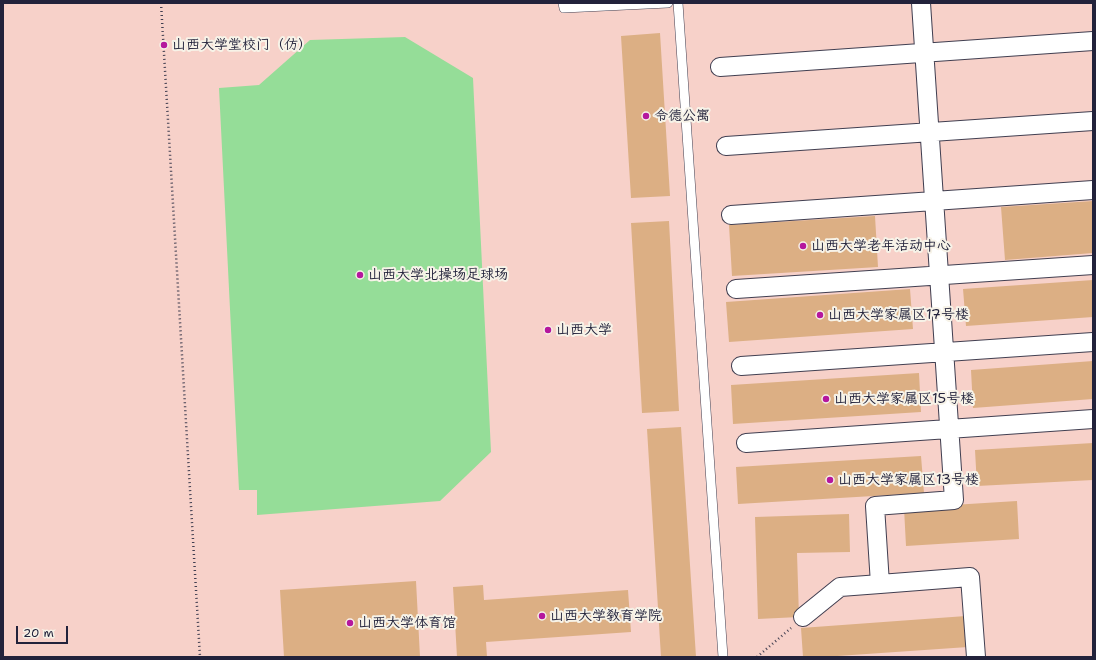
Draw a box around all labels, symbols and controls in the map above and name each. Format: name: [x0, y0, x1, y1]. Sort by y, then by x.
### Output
place label: 山西大学堂校门（仿）: [172, 37, 312, 53]
marker: 山西大学堂校门（仿）: [159, 40, 169, 50]
place label: 令德公寓: [654, 108, 710, 124]
marker: 令德公寓: [641, 111, 651, 121]
place label: 山西大学老年活动中心: [811, 238, 951, 254]
marker: 山西大学老年活动中心: [798, 241, 808, 251]
place label: 山西大学北操场足球场: [368, 267, 508, 283]
marker: 山西大学北操场足球场: [355, 270, 365, 280]
place label: 山西大学家属区17号楼: [828, 307, 969, 323]
marker: 山西大学家属区17号楼: [815, 310, 825, 320]
place label: 山西大学: [556, 322, 612, 338]
marker: 山西大学: [543, 325, 553, 335]
place label: 山西大学家属区15号楼: [834, 391, 974, 407]
marker: 山西大学家属区15号楼: [821, 394, 831, 404]
place label: 山西大学家属区13号楼: [838, 472, 979, 488]
marker: 山西大学家属区13号楼: [825, 475, 835, 485]
place label: 山西大学教育学院: [550, 608, 662, 624]
marker: 山西大学教育学院: [537, 611, 547, 621]
place label: 山西大学体育馆: [358, 615, 456, 631]
scale bar: [18, 618, 70, 644]
marker: 山西大学体育馆: [345, 618, 355, 628]
text: 20 m: [23, 625, 54, 641]

